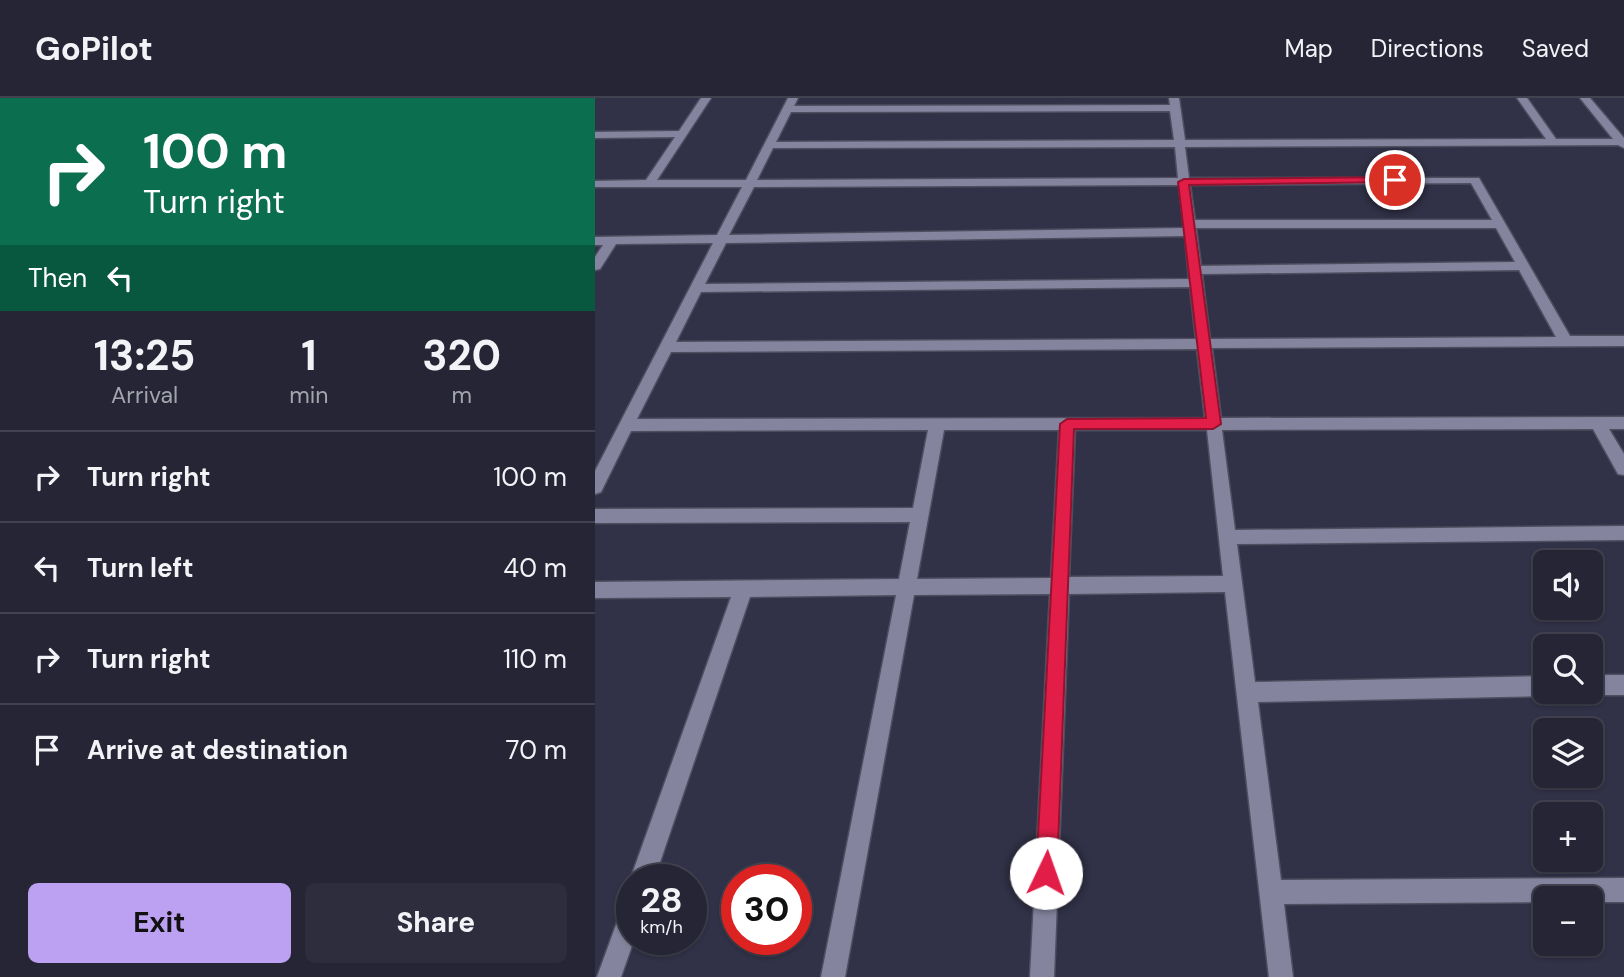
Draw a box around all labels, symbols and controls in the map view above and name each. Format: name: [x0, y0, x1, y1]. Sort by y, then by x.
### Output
text: GoPilot: [35, 27, 153, 70]
text: Map: [1285, 33, 1333, 64]
text: Directions: [1371, 33, 1484, 64]
text: Saved: [1522, 33, 1589, 64]
text: 100 m: [143, 119, 287, 183]
icon: right: [28, 126, 119, 217]
pin: [1365, 150, 1425, 210]
icon: arrive: [1376, 161, 1414, 199]
text: Turn right: [143, 181, 285, 223]
icon: left: [101, 259, 139, 297]
text: Then: [28, 261, 87, 295]
text: 13:25: [94, 328, 195, 383]
text: 1: [301, 328, 316, 383]
text: 320: [422, 328, 501, 383]
text: Arrival: [111, 380, 178, 410]
text: min: [289, 380, 328, 410]
text: m: [451, 380, 472, 410]
icon: right: [28, 458, 66, 496]
text: Turn right: [87, 460, 211, 494]
text: 100 m: [493, 460, 567, 494]
icon: left: [28, 549, 66, 587]
map controls: [1533, 550, 1603, 956]
button: sound: [1533, 550, 1603, 620]
text: Turn left: [87, 551, 194, 585]
text: 40 m: [503, 551, 567, 585]
button: search: [1533, 634, 1603, 704]
icon: right: [28, 640, 66, 678]
text: Turn right: [87, 642, 211, 676]
text: 110 m: [503, 642, 567, 676]
button: layers: [1533, 718, 1603, 788]
icon: arrive: [28, 731, 66, 769]
text: Arrive at destination: [87, 733, 348, 767]
text: 70 m: [506, 733, 567, 767]
button: +: [1533, 802, 1603, 872]
position arrow: [1009, 836, 1083, 910]
speed limit sign: 30: [721, 864, 812, 955]
text: 28: [640, 877, 683, 923]
button: Exit: [28, 883, 291, 963]
button: Share: [305, 883, 567, 963]
button: −: [1533, 886, 1603, 956]
text: km/h: [640, 915, 683, 939]

